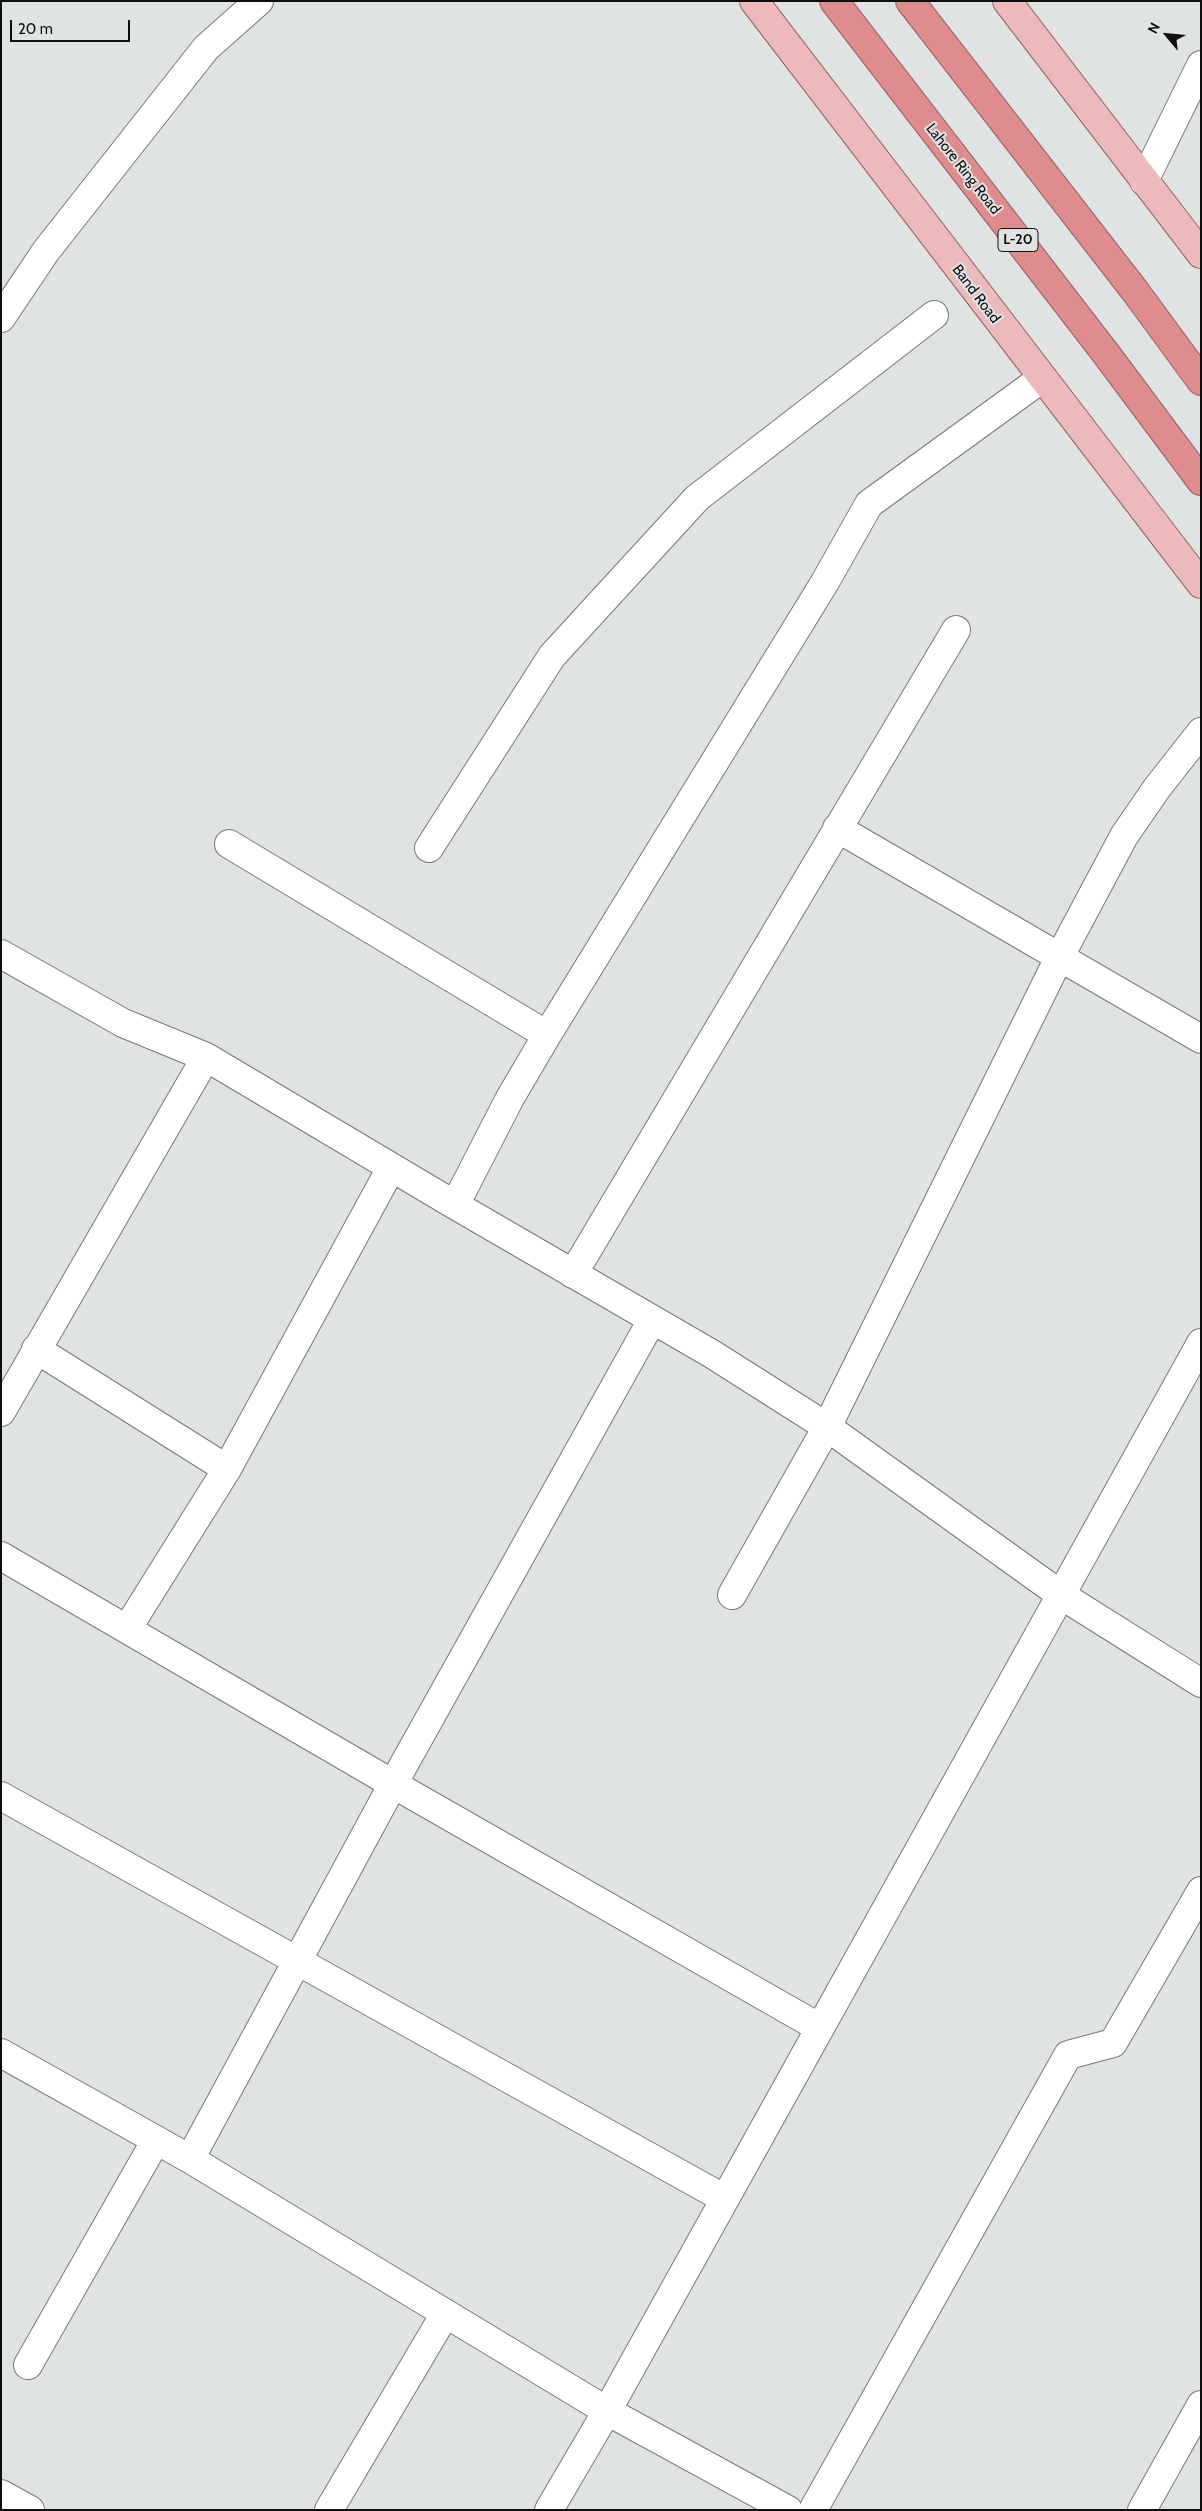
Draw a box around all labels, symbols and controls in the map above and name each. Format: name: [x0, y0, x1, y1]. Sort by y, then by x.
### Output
scale bar: [12, 10, 132, 42]
north arrow: [1142, 10, 1192, 60]
text: N: [1143, 19, 1164, 37]
text: 20 m: [18, 20, 53, 38]
street label: Lahore Ring Road: [922, 120, 1004, 218]
road number: L-20: [998, 228, 1038, 252]
street label: Band Road: [948, 261, 1004, 327]

